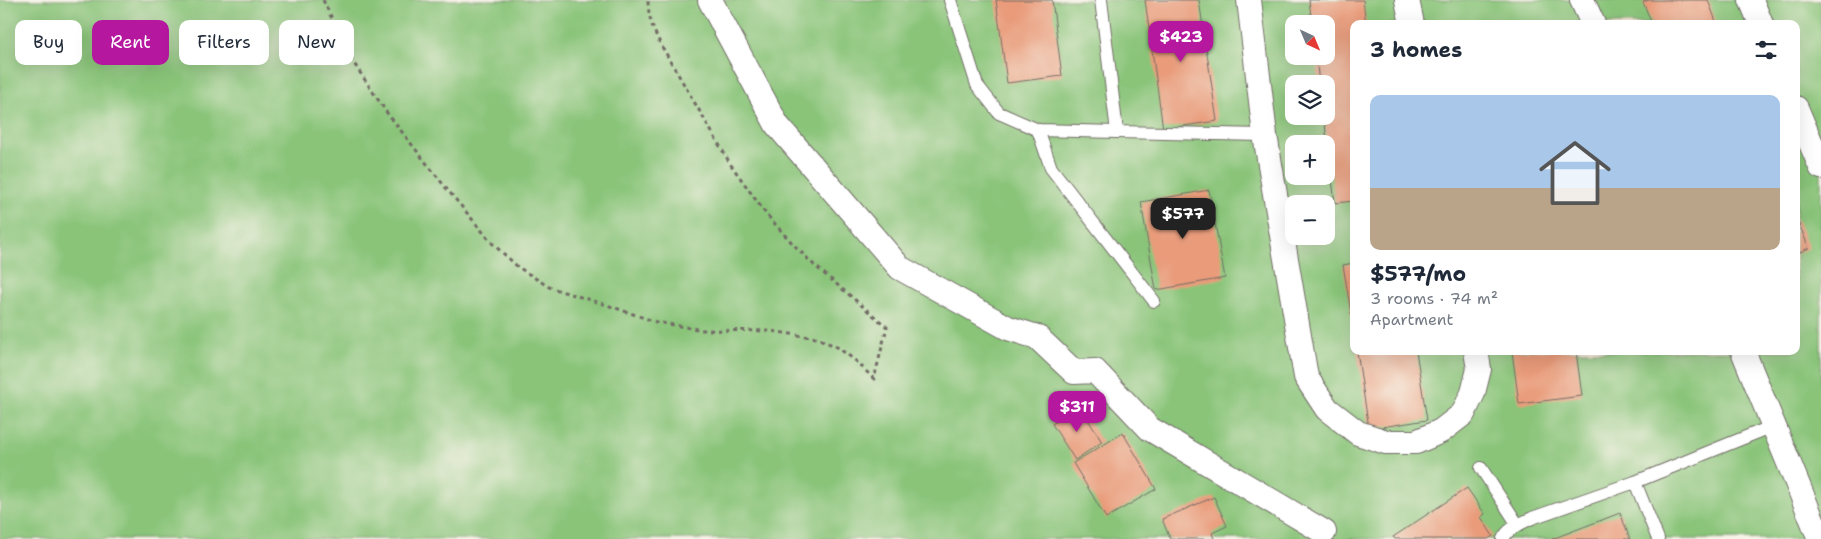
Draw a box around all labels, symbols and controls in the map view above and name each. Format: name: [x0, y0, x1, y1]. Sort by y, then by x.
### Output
north arrow: [1285, 15, 1335, 65]
map controls: [1285, 15, 1335, 245]
chip: Buy: [15, 20, 82, 65]
chip: Rent: [92, 20, 169, 65]
chip: Filters: [179, 20, 269, 65]
chip: New: [279, 20, 354, 65]
pin: $423: [1151, 20, 1211, 63]
text: $423: [1159, 26, 1203, 47]
text: 3 homes: [1370, 36, 1462, 64]
icon: filters: [1752, 36, 1780, 64]
button: layers: [1285, 75, 1335, 125]
icon: home: [1530, 128, 1620, 218]
button: +: [1285, 135, 1335, 185]
button: −: [1285, 195, 1335, 245]
pin: $577: [1153, 198, 1213, 240]
text: $577: [1162, 203, 1204, 224]
text: $577/mo: [1370, 260, 1466, 288]
text: 3 rooms · 74 m²: [1370, 288, 1498, 309]
text: Apartment: [1370, 309, 1453, 330]
pin: $311: [1047, 390, 1107, 433]
text: $311: [1059, 396, 1095, 417]

